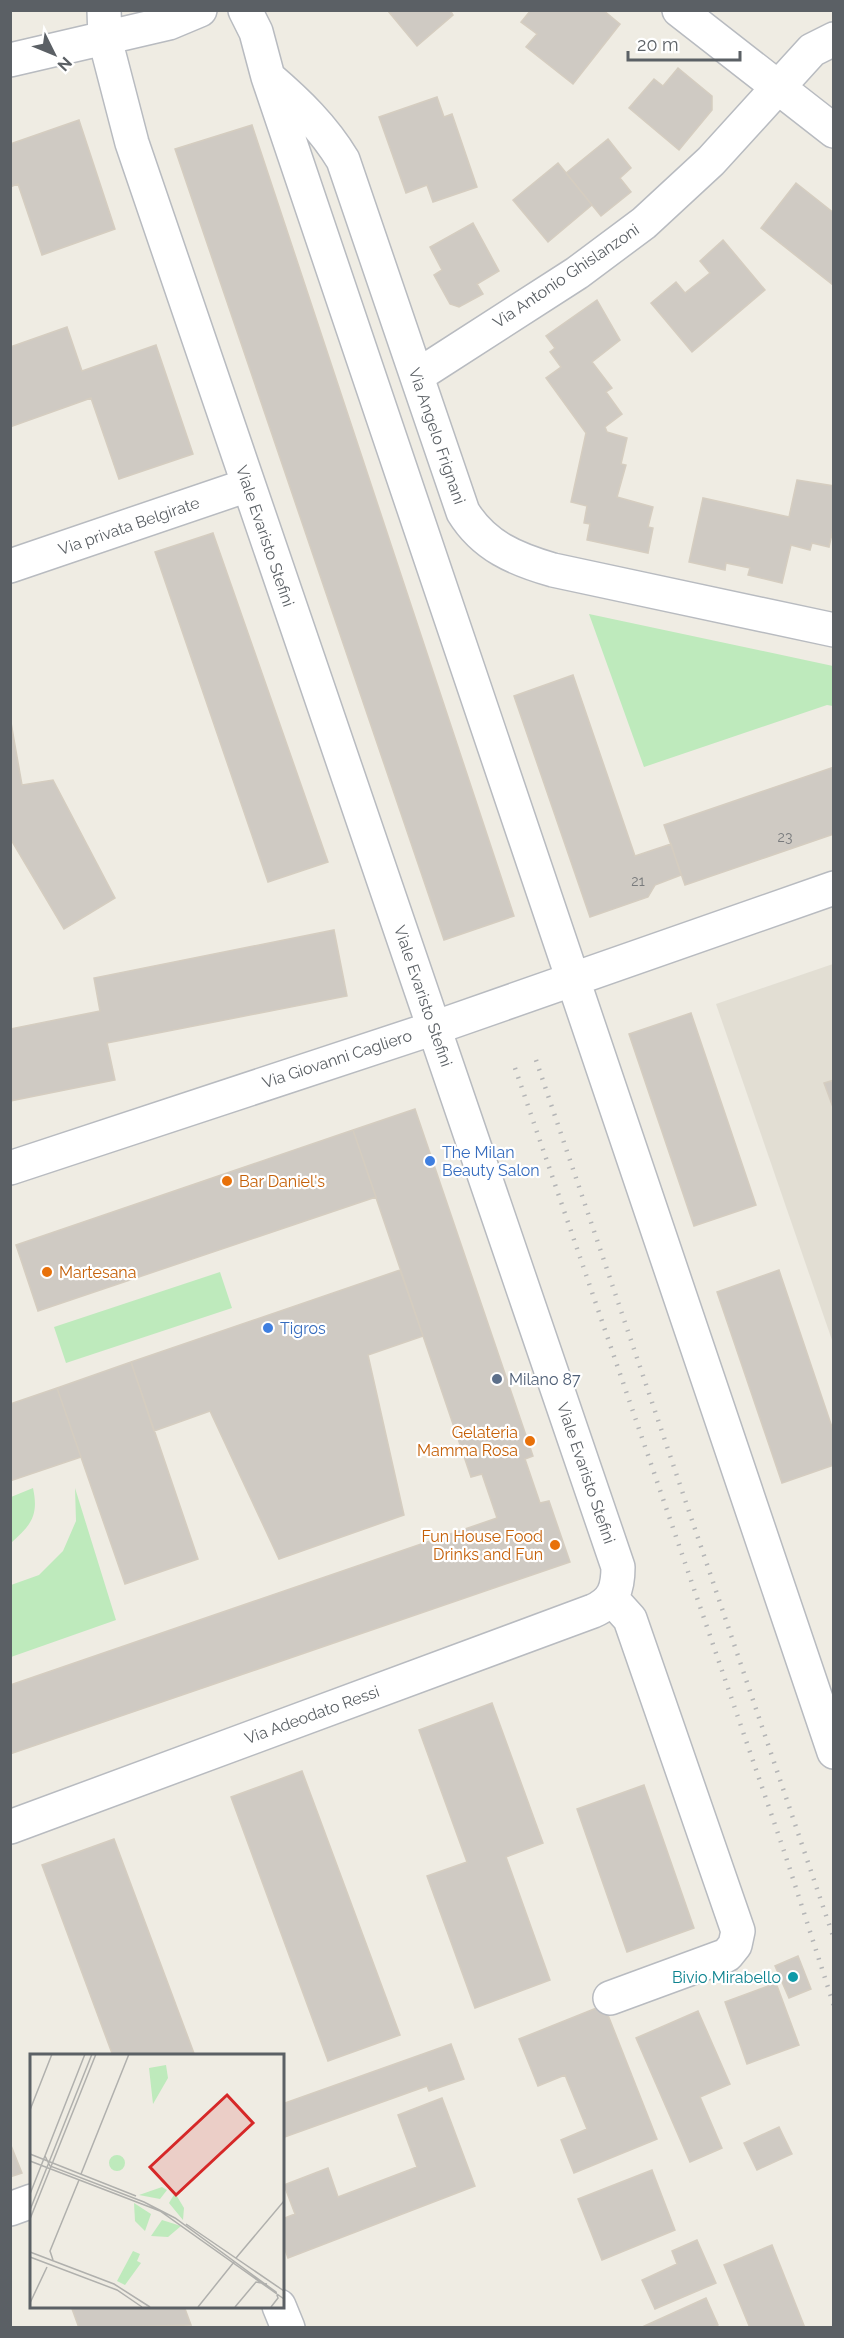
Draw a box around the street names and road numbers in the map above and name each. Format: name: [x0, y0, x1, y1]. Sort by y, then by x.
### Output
street label: Via Antonio Ghislanzoni: [489, 220, 643, 332]
street label: Via Angelo Frignani: [405, 365, 469, 507]
street label: Viale Evaristo Stefini: [232, 463, 298, 609]
street label: Via privata Belgirate: [56, 493, 202, 559]
street label: Viale Evaristo Stefini: [390, 923, 456, 1069]
street label: Via Giovanni Cagliero: [260, 1026, 414, 1092]
street label: Viale Evaristo Stefini: [553, 1400, 619, 1546]
street label: Via Adeodato Ressi: [242, 1682, 382, 1748]

